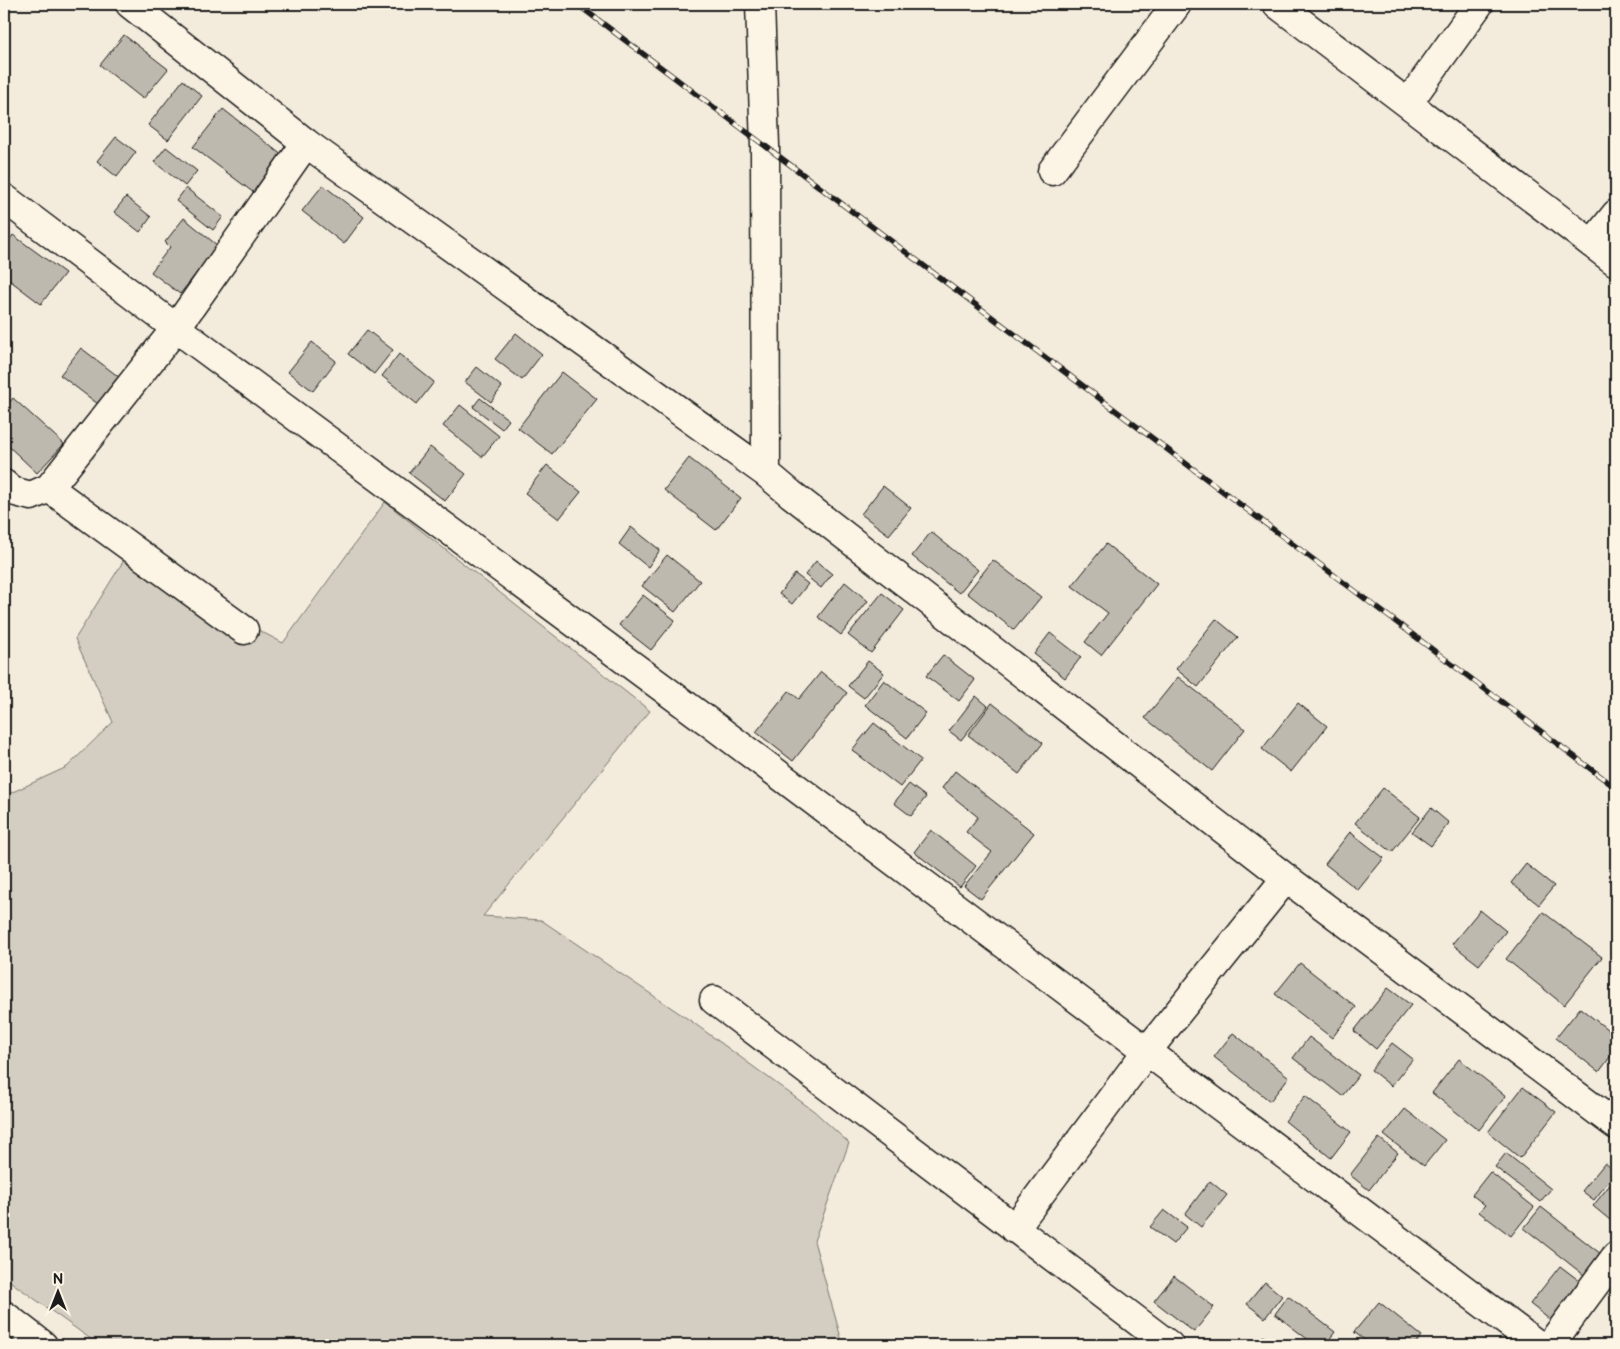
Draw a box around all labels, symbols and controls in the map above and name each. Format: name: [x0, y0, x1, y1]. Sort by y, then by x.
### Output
north arrow: [32, 1266, 82, 1316]
text: N: [53, 1271, 63, 1288]

